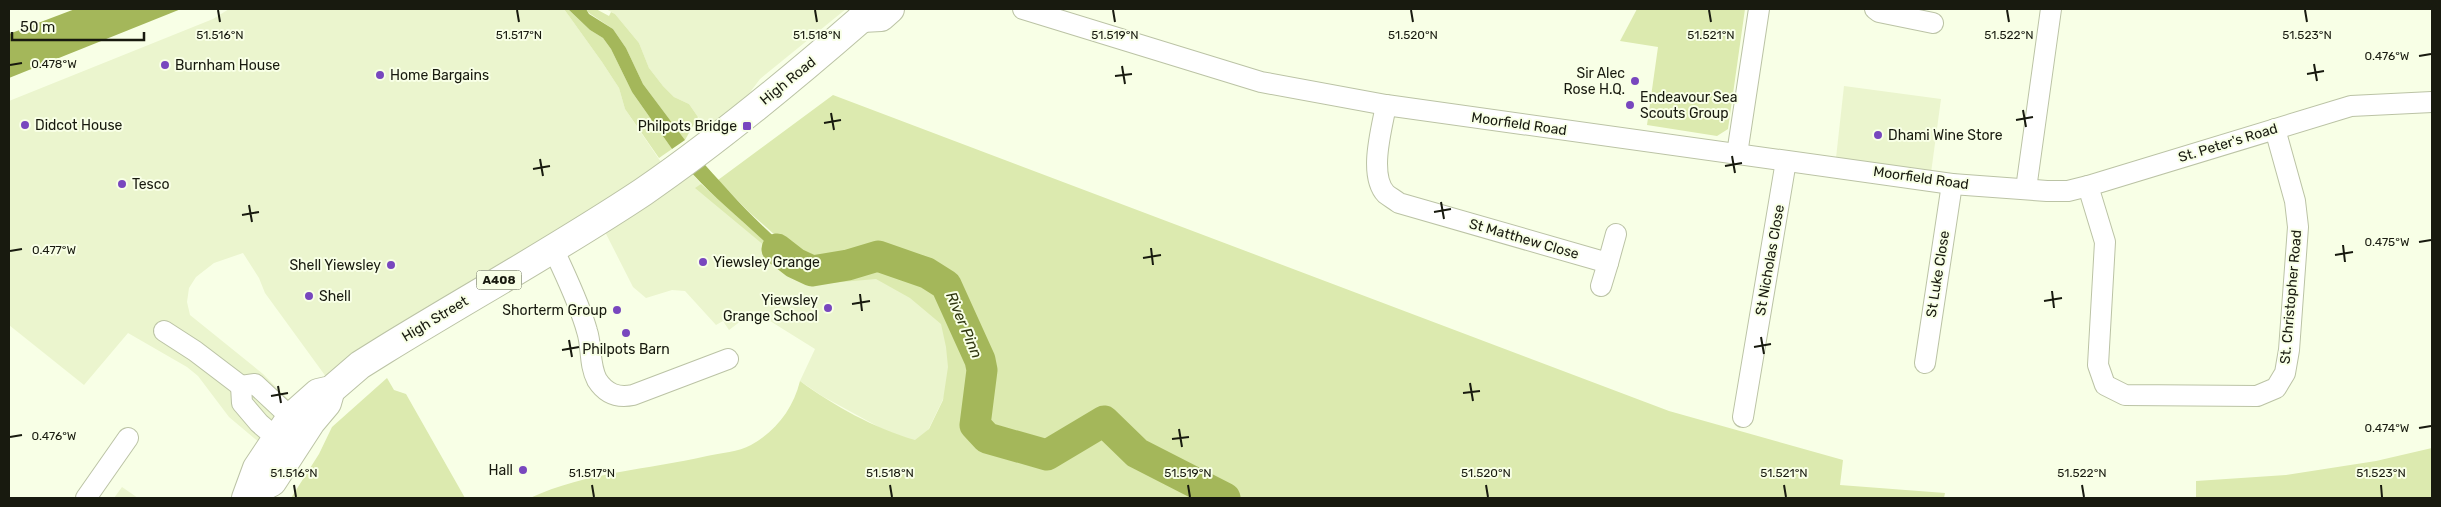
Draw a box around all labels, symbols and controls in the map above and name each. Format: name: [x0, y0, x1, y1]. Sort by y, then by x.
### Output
scale bar: [12, 10, 145, 42]
text: 50 m: [20, 18, 55, 36]
text: 51.516°N: [196, 28, 244, 42]
text: 51.517°N: [496, 28, 542, 42]
text: 51.518°N: [793, 28, 841, 42]
text: 51.519°N: [1091, 28, 1139, 42]
text: 51.520°N: [1388, 28, 1438, 42]
text: 51.521°N: [1687, 28, 1735, 42]
text: 51.522°N: [1984, 28, 2034, 42]
text: 51.523°N: [2282, 28, 2332, 42]
text: 0.476°W: [2365, 49, 2410, 63]
street label: High Road: [757, 53, 819, 109]
text: 0.478°W: [31, 57, 77, 71]
place label: Burnham House: [175, 57, 280, 74]
marker: Burnham House: [159, 59, 171, 71]
place label: Sir Alec Rose H.Q.: [1563, 65, 1625, 98]
place label: Home Bargains: [390, 67, 489, 84]
marker: Home Bargains: [374, 69, 386, 81]
marker: Sir Alec Rose H.Q.: [1629, 75, 1641, 87]
place label: Endeavour Sea Scouts Group: [1640, 89, 1737, 122]
marker: Endeavour Sea Scouts Group: [1624, 99, 1636, 111]
street label: Moorfield Road: [1470, 109, 1568, 139]
place label: Didcot House: [35, 117, 123, 134]
place label: Philpots Bridge: [638, 118, 737, 135]
marker: Didcot House: [19, 119, 31, 131]
marker: Philpots Bridge: [741, 120, 753, 132]
street label: St. Peter's Road: [2176, 120, 2280, 166]
place label: Dhami Wine Store: [1888, 127, 2003, 144]
marker: Dhami Wine Store: [1872, 129, 1884, 141]
street label: Moorfield Road: [1872, 163, 1970, 193]
place label: Tesco: [132, 176, 170, 193]
marker: Tesco: [116, 178, 128, 190]
street label: St Nicholas Close: [1752, 203, 1788, 317]
street label: St Matthew Close: [1467, 215, 1581, 263]
street label: St Luke Close: [1923, 229, 1953, 319]
street label: St. Christopher Road: [2277, 229, 2305, 365]
text: 0.475°W: [2364, 235, 2410, 249]
text: 0.477°W: [32, 243, 76, 257]
place label: Yiewsley Grange: [713, 254, 820, 271]
marker: Yiewsley Grange: [697, 256, 709, 268]
place label: Shell Yiewsley: [289, 257, 381, 274]
marker: Shell Yiewsley: [385, 259, 397, 271]
road number: A408: [476, 270, 522, 290]
place label: Shell: [319, 288, 351, 305]
water label: River Pinn: [942, 289, 986, 361]
marker: Shell: [303, 290, 315, 302]
street label: High Street: [399, 292, 472, 345]
place label: Yiewsley Grange School: [723, 292, 818, 325]
place label: Shorterm Group: [502, 302, 607, 319]
marker: Yiewsley Grange School: [822, 302, 834, 314]
marker: Shorterm Group: [611, 304, 623, 316]
marker: Philpots Barn: [620, 327, 632, 339]
place label: Philpots Barn: [582, 341, 670, 358]
text: 0.474°W: [2365, 421, 2410, 435]
text: 0.476°W: [32, 429, 77, 443]
place label: Hall: [488, 462, 513, 479]
marker: Hall: [517, 464, 529, 476]
text: 51.516°N: [270, 466, 318, 480]
text: 51.517°N: [569, 466, 615, 480]
text: 51.518°N: [866, 466, 914, 480]
text: 51.519°N: [1164, 466, 1212, 480]
text: 51.520°N: [1461, 466, 1511, 480]
text: 51.521°N: [1760, 466, 1808, 480]
text: 51.522°N: [2057, 466, 2107, 480]
text: 51.523°N: [2356, 466, 2406, 480]

